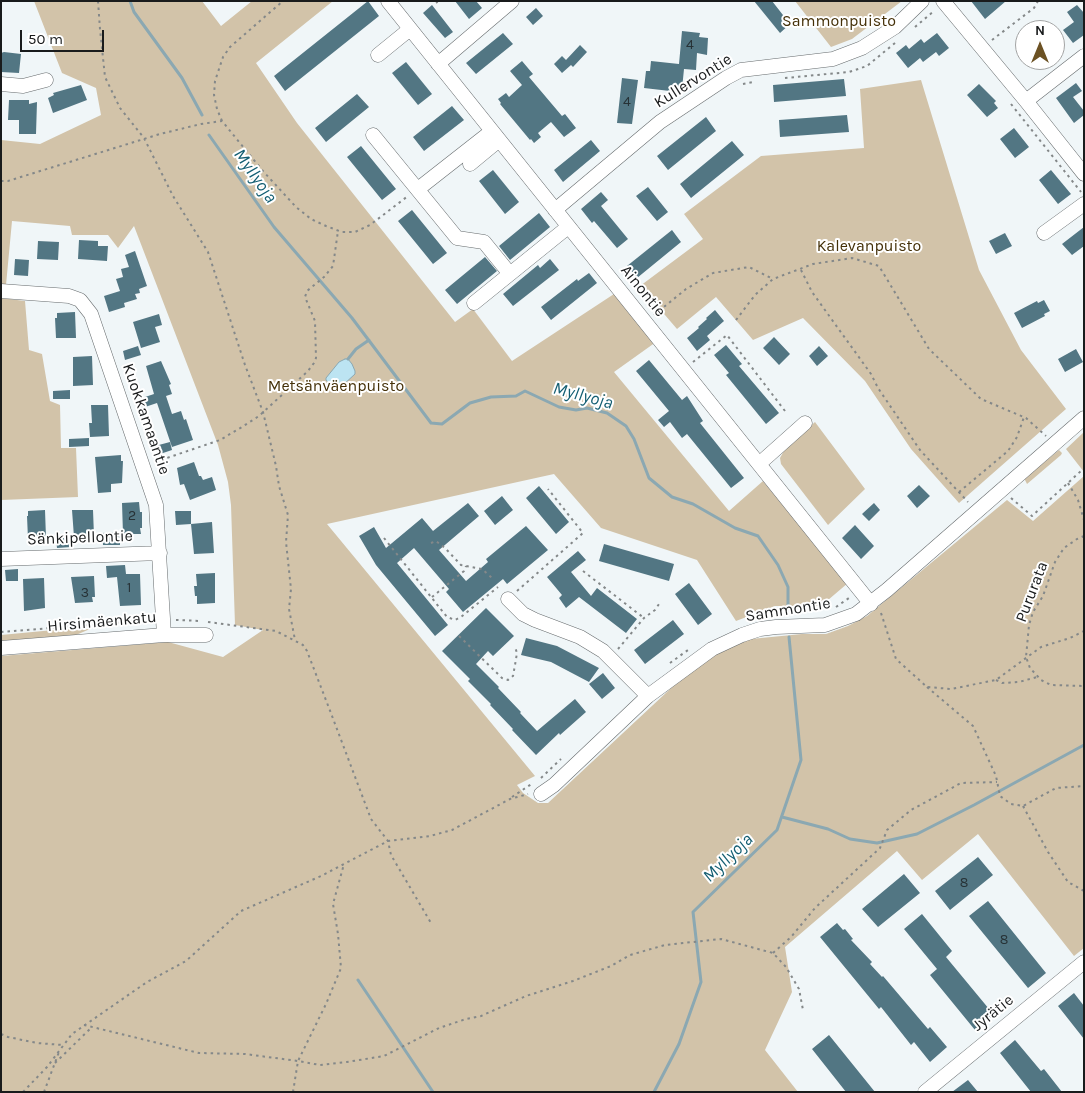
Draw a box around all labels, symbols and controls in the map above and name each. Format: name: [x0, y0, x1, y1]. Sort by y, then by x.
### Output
park label: Sammonpuisto: [782, 11, 896, 31]
scale bar: [22, 20, 106, 52]
north arrow: [1015, 20, 1065, 70]
text: N: [1035, 22, 1045, 39]
text: 50 m: [28, 30, 63, 48]
house number: 4: [686, 37, 694, 53]
street label: Kullervontie: [651, 50, 735, 112]
house number: 4: [623, 94, 631, 110]
water label: Myllyoja: [229, 145, 281, 207]
park label: Kalevanpuisto: [817, 236, 921, 256]
street label: Ainontie: [616, 261, 670, 321]
street label: Kuokkamaantie: [118, 361, 174, 477]
park label: Metsänväenpuisto: [268, 376, 404, 396]
water label: Myllyoja: [550, 378, 616, 414]
house number: 2: [128, 508, 136, 524]
street label: Sänkipellontie: [27, 527, 133, 549]
street label: Pururata: [1012, 559, 1052, 625]
house number: 1: [127, 580, 131, 596]
house number: 3: [81, 585, 89, 601]
street label: Sammontie: [744, 594, 832, 626]
street label: Hirsimäenkatu: [47, 608, 157, 636]
water label: Myllyoja: [698, 829, 758, 887]
house number: 8: [960, 875, 968, 891]
house number: 8: [1000, 932, 1008, 948]
street label: Jyrätie: [969, 991, 1017, 1035]

